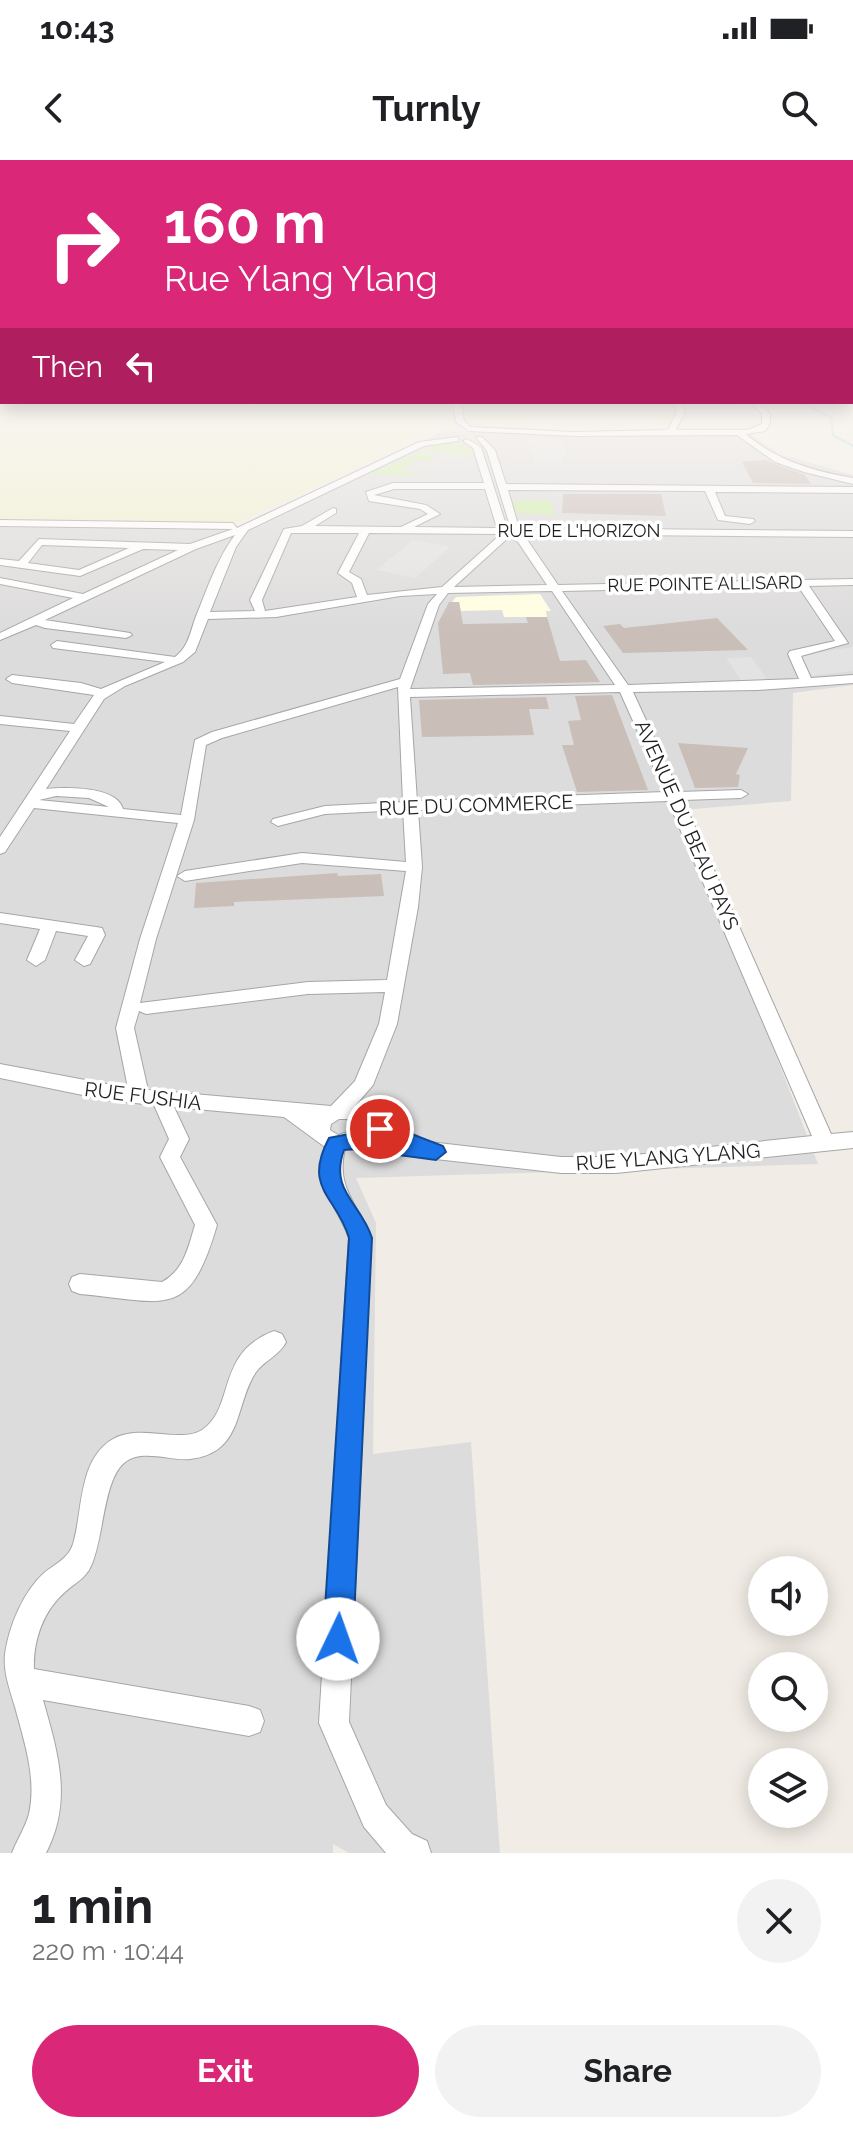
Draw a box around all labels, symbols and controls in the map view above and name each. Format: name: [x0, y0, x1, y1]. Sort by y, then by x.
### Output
text: 10:43: [40, 11, 115, 46]
icon: back: [32, 86, 76, 130]
icon: search: [777, 86, 821, 130]
text: Turnly: [372, 87, 481, 129]
text: 160 m: [164, 190, 326, 256]
icon: right: [32, 192, 136, 296]
text: Rue Ylang Ylang: [164, 257, 438, 299]
icon: left: [119, 344, 163, 388]
text: Then: [32, 349, 103, 384]
street label: RUE DE L'HORIZON: [497, 520, 661, 541]
street label: RUE POINTE ALLISARD: [607, 571, 803, 596]
street label: AVENUE DU BEAU PAYS: [630, 716, 744, 934]
street label: RUE DU COMMERCE: [378, 790, 574, 820]
street label: RUE FUSHIA: [83, 1077, 203, 1115]
pin: [346, 1095, 414, 1163]
icon: arrive: [358, 1107, 402, 1151]
street label: RUE YLANG YLANG: [575, 1139, 761, 1175]
map controls: [748, 1556, 828, 1828]
button: sound: [748, 1556, 828, 1636]
position arrow: [296, 1597, 380, 1681]
button: search: [748, 1652, 828, 1732]
button: layers: [748, 1748, 828, 1828]
text: 1 min: [32, 1878, 153, 1934]
button: close: [737, 1879, 821, 1963]
text: 220 m · 10:44: [32, 1936, 184, 1966]
button: Exit: [32, 2025, 419, 2117]
button: Share: [435, 2025, 821, 2117]

